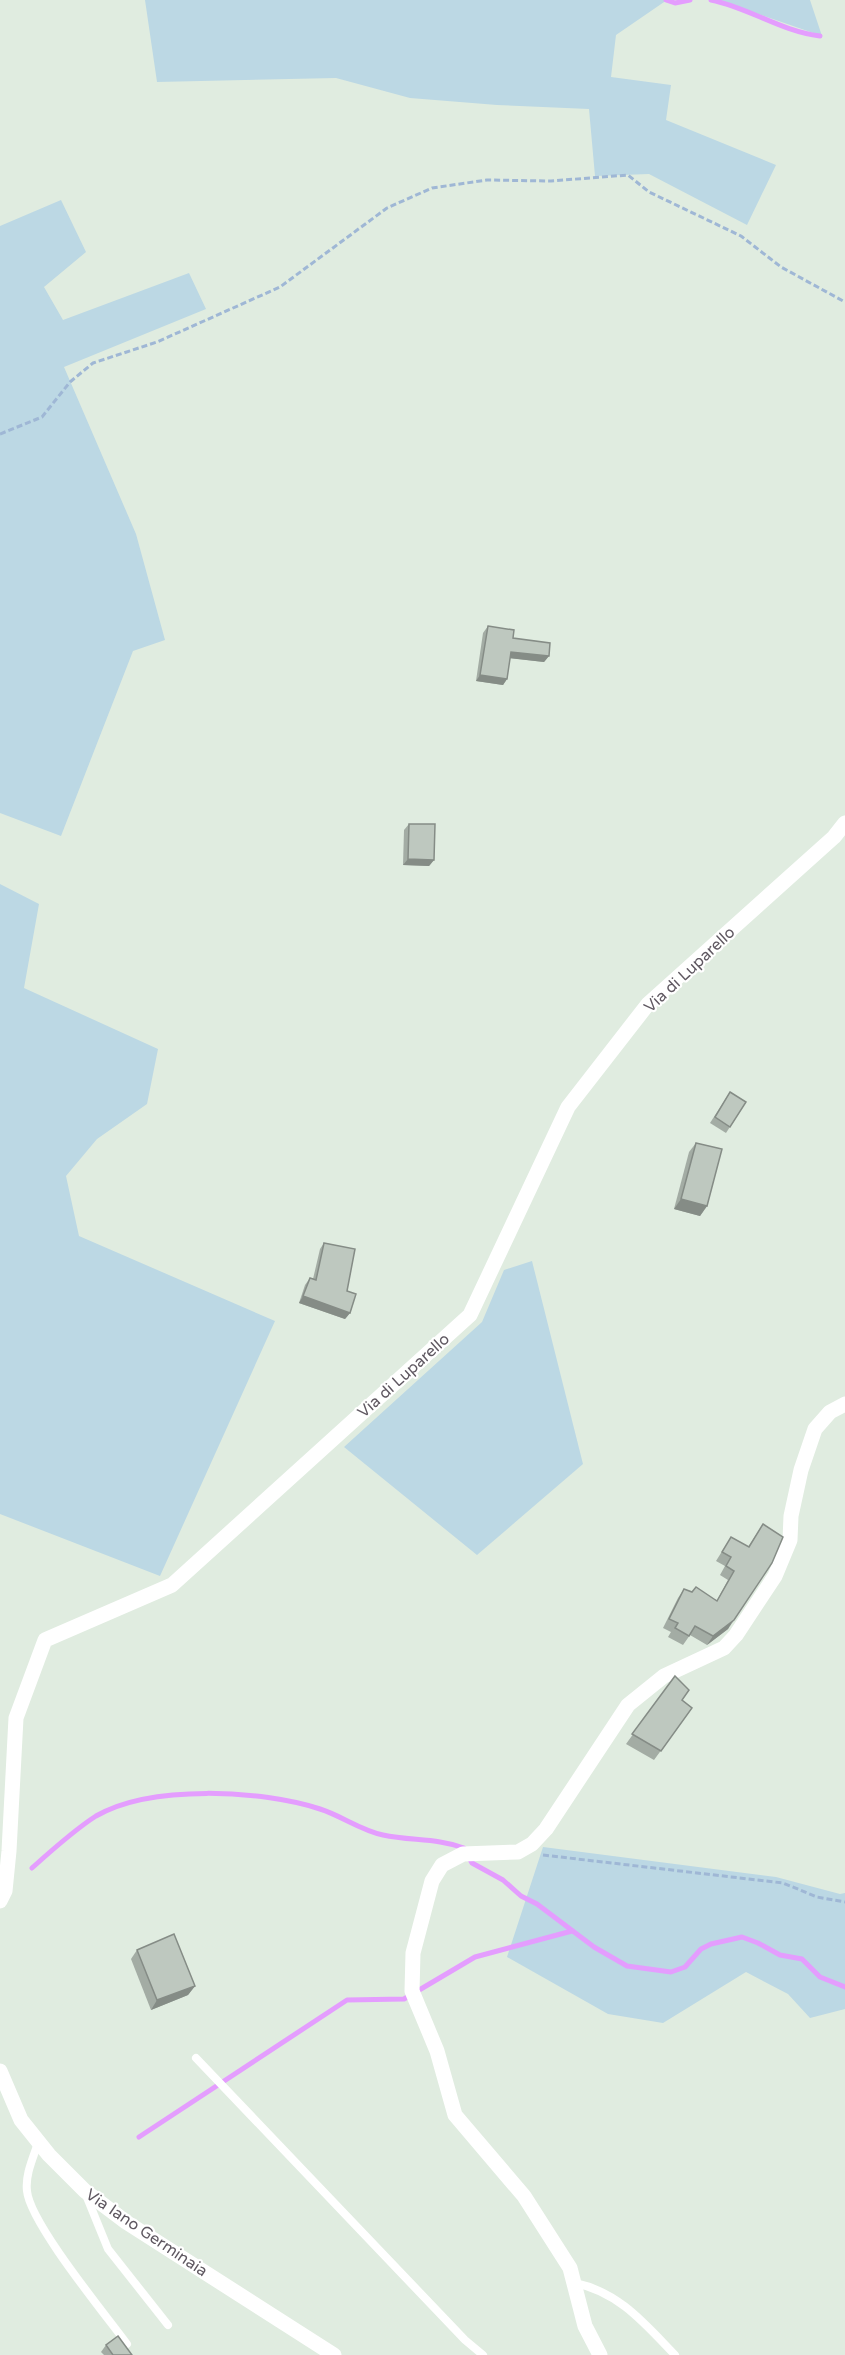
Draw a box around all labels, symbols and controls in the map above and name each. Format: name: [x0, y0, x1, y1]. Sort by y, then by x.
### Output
street label: Via di Luparello: [640, 923, 739, 1017]
street label: Via di Luparello: [353, 1329, 454, 1422]
street label: Via Iano Germinaia: [82, 2185, 211, 2281]

